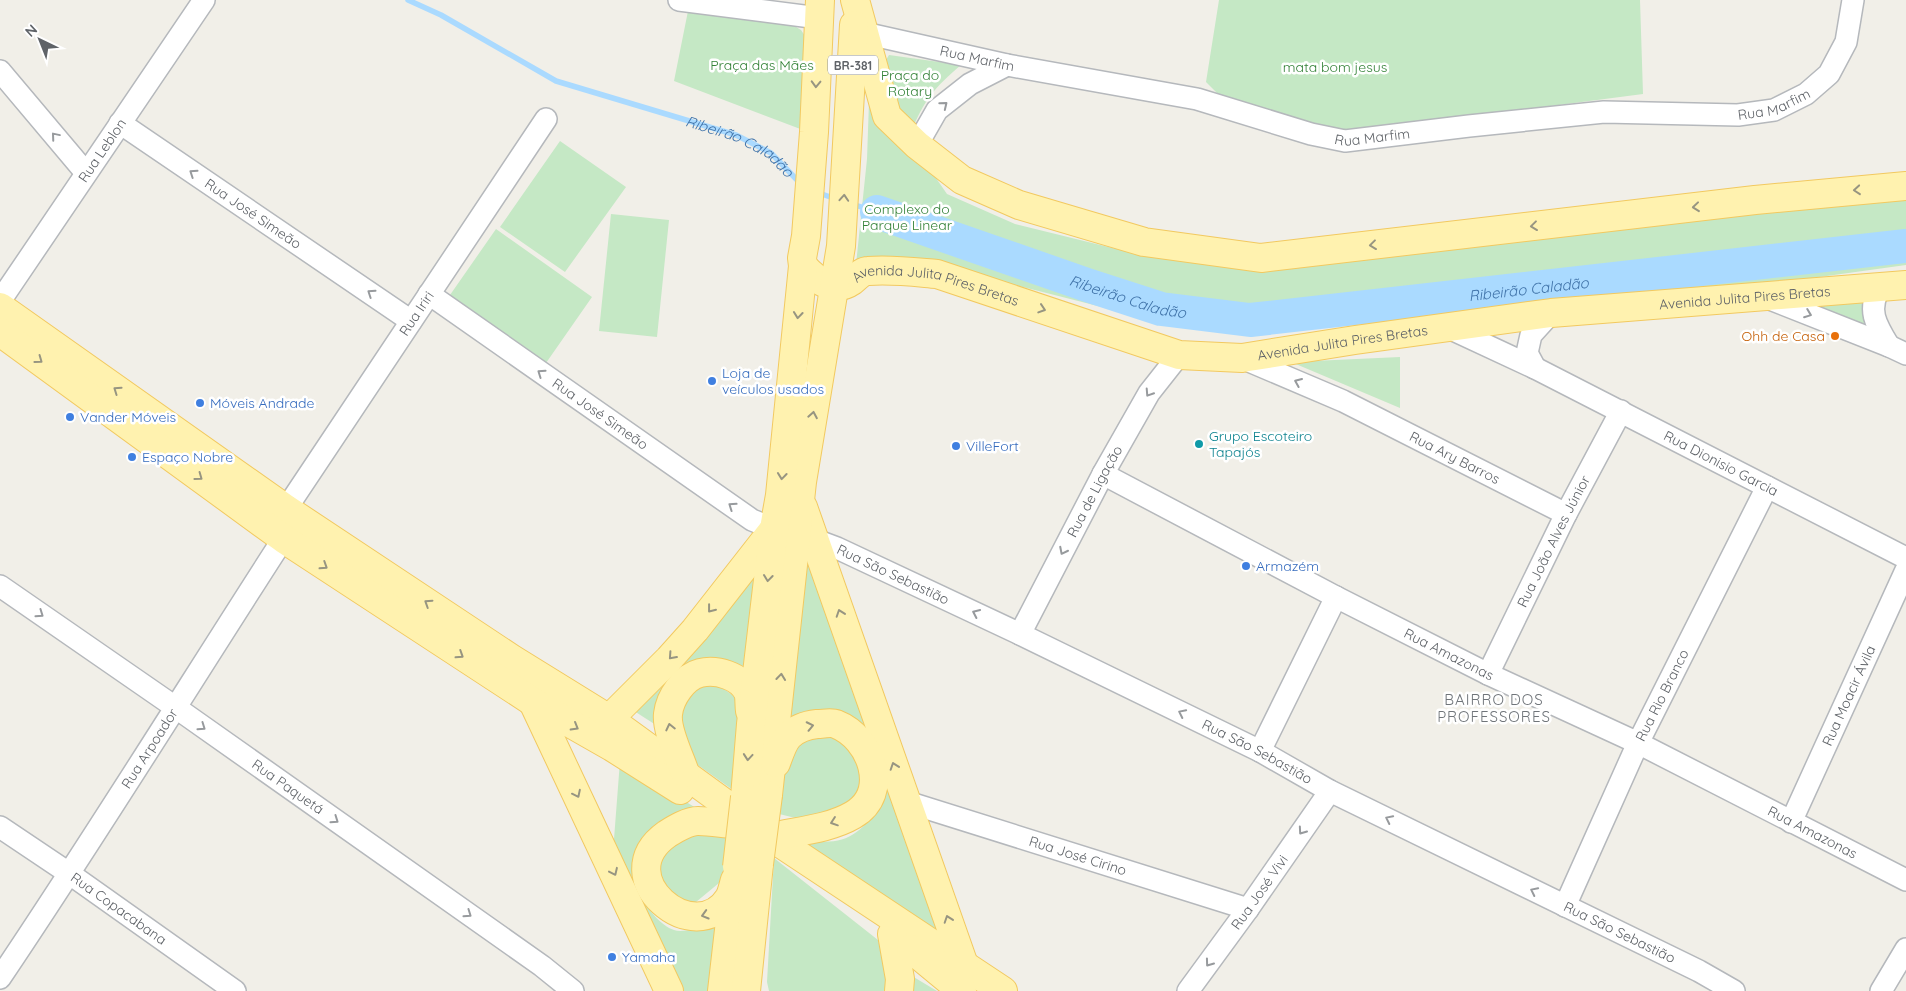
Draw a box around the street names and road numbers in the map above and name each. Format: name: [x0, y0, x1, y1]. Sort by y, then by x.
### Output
street label: Rua Marfim: [938, 41, 1016, 75]
road number: BR-381: [828, 56, 878, 74]
street label: Rua Marfim: [1737, 84, 1813, 124]
street label: Rua Leblon: [74, 115, 130, 186]
street label: Rua Marfim: [1333, 124, 1411, 150]
street label: Rua José Simeão: [201, 174, 305, 253]
street label: Avenida Julita Pires Bretas: [848, 261, 1021, 310]
street label: Avenida Julita Pires Bretas: [1658, 282, 1831, 313]
street label: Rua Iriri: [395, 288, 438, 339]
street label: Avenida Julita Pires Bretas: [1256, 321, 1429, 364]
street label: Rua José Simeão: [549, 374, 652, 454]
street label: Rua Dionisio Garcia: [1661, 426, 1781, 500]
street label: Rua Ary Barros: [1407, 427, 1503, 488]
street label: Rua de Ligação: [1063, 442, 1126, 540]
street label: Rua João Alves Júnior: [1513, 472, 1594, 610]
street label: Rua São Sebastião: [834, 540, 952, 608]
street label: Rua Amazonas: [1401, 624, 1496, 684]
street label: Rua Moacir Ávila: [1818, 642, 1879, 749]
street label: Rua Rio Branco: [1631, 646, 1693, 744]
street label: Rua Arpoador: [117, 704, 182, 792]
street label: Rua São Sebastião: [1199, 715, 1316, 788]
street label: Rua Paquetá: [248, 755, 327, 818]
street label: Rua Amazonas: [1765, 802, 1860, 863]
street label: Rua José Cirino: [1027, 832, 1129, 879]
street label: Rua José Vivi: [1227, 851, 1292, 933]
street label: Rua Copacabana: [67, 868, 170, 949]
street label: Rua São Sebastião: [1561, 897, 1678, 967]

